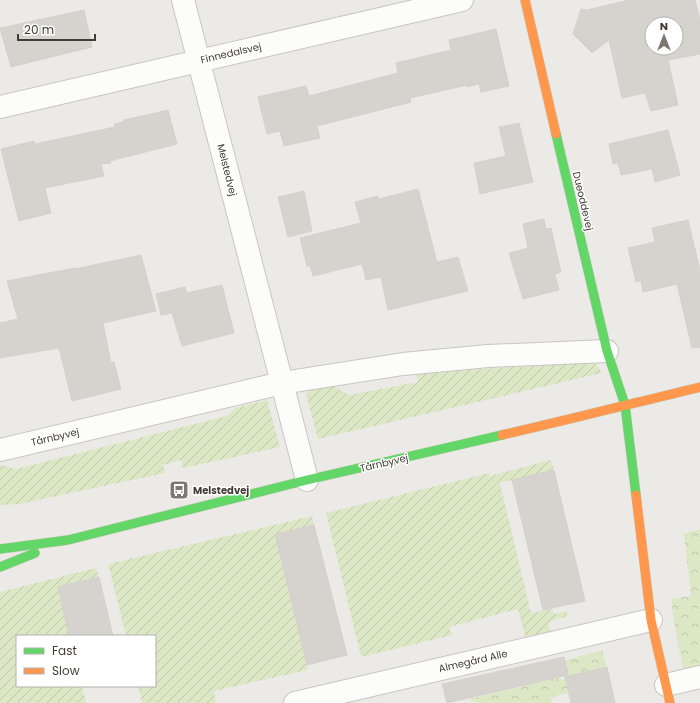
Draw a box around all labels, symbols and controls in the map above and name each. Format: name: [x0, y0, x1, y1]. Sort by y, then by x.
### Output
scale bar: [18, 16, 95, 42]
north arrow: [644, 16, 684, 56]
text: N: [660, 18, 668, 34]
text: 20 m: [24, 21, 54, 38]
street label: Finnedalsvej: [199, 39, 263, 67]
street label: Melstedvej: [213, 142, 241, 198]
street label: Dueoddevej: [569, 170, 597, 232]
street label: Tårnbyvej: [29, 424, 81, 450]
street label: Tårnbyvej: [358, 450, 410, 476]
bus stop icon: Melstedvej: [168, 479, 190, 501]
place label: Melstedvej: [193, 483, 249, 498]
legend: [16, 635, 156, 687]
text: Fast: [52, 642, 77, 659]
street label: Almegård Alle: [437, 646, 509, 676]
text: Slow: [52, 662, 80, 679]

